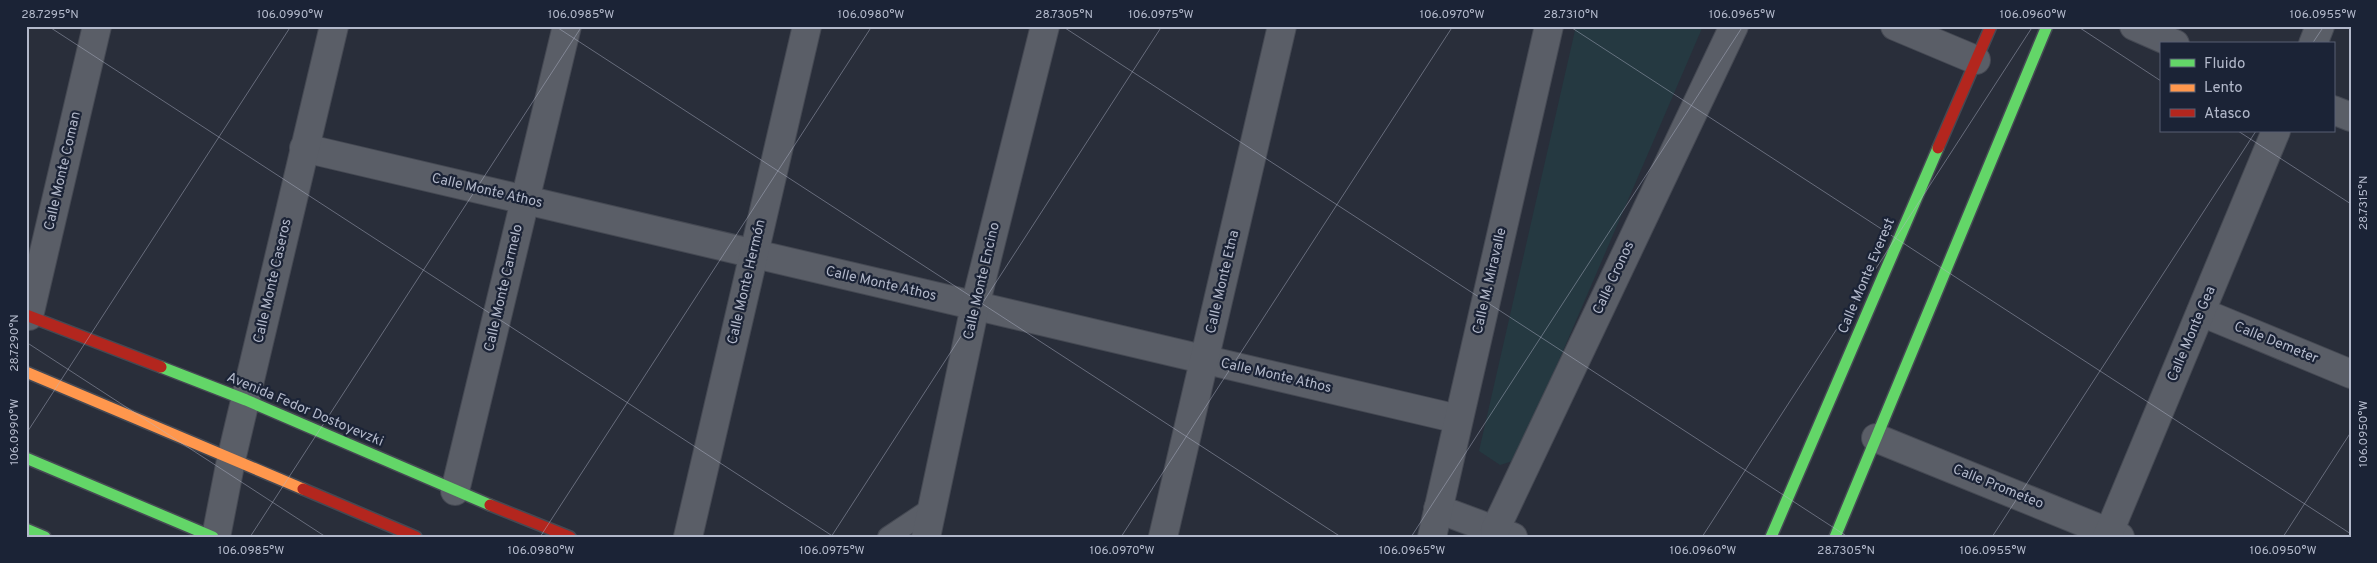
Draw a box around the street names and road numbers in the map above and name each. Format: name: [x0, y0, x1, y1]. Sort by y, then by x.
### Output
street label: Calle Monte Coman: [41, 110, 85, 232]
street label: Calle Monte Athos: [430, 170, 544, 212]
street label: Calle Monte Everest: [1835, 216, 1899, 336]
street label: Calle Monte Caseros: [250, 217, 296, 345]
street label: Calle Monte Hermón: [724, 218, 770, 346]
street label: Calle Monte Encino: [960, 220, 1004, 341]
street label: Calle Monte Carmelo: [481, 222, 527, 353]
street label: Calle M. Miravalle: [1469, 226, 1511, 336]
street label: Calle Monte Etna: [1203, 229, 1243, 335]
street label: Calle Cronos: [1590, 239, 1638, 317]
street label: Calle Monte Athos: [824, 263, 938, 305]
street label: Calle Monte Gea: [2164, 284, 2220, 384]
street label: Calle Demeter: [2231, 318, 2321, 368]
street label: Calle Monte Athos: [1219, 355, 1333, 397]
street label: Avenida Fedor Dostoyevzki: [224, 369, 386, 451]
street label: Calle Prometeo: [1950, 461, 2046, 513]

